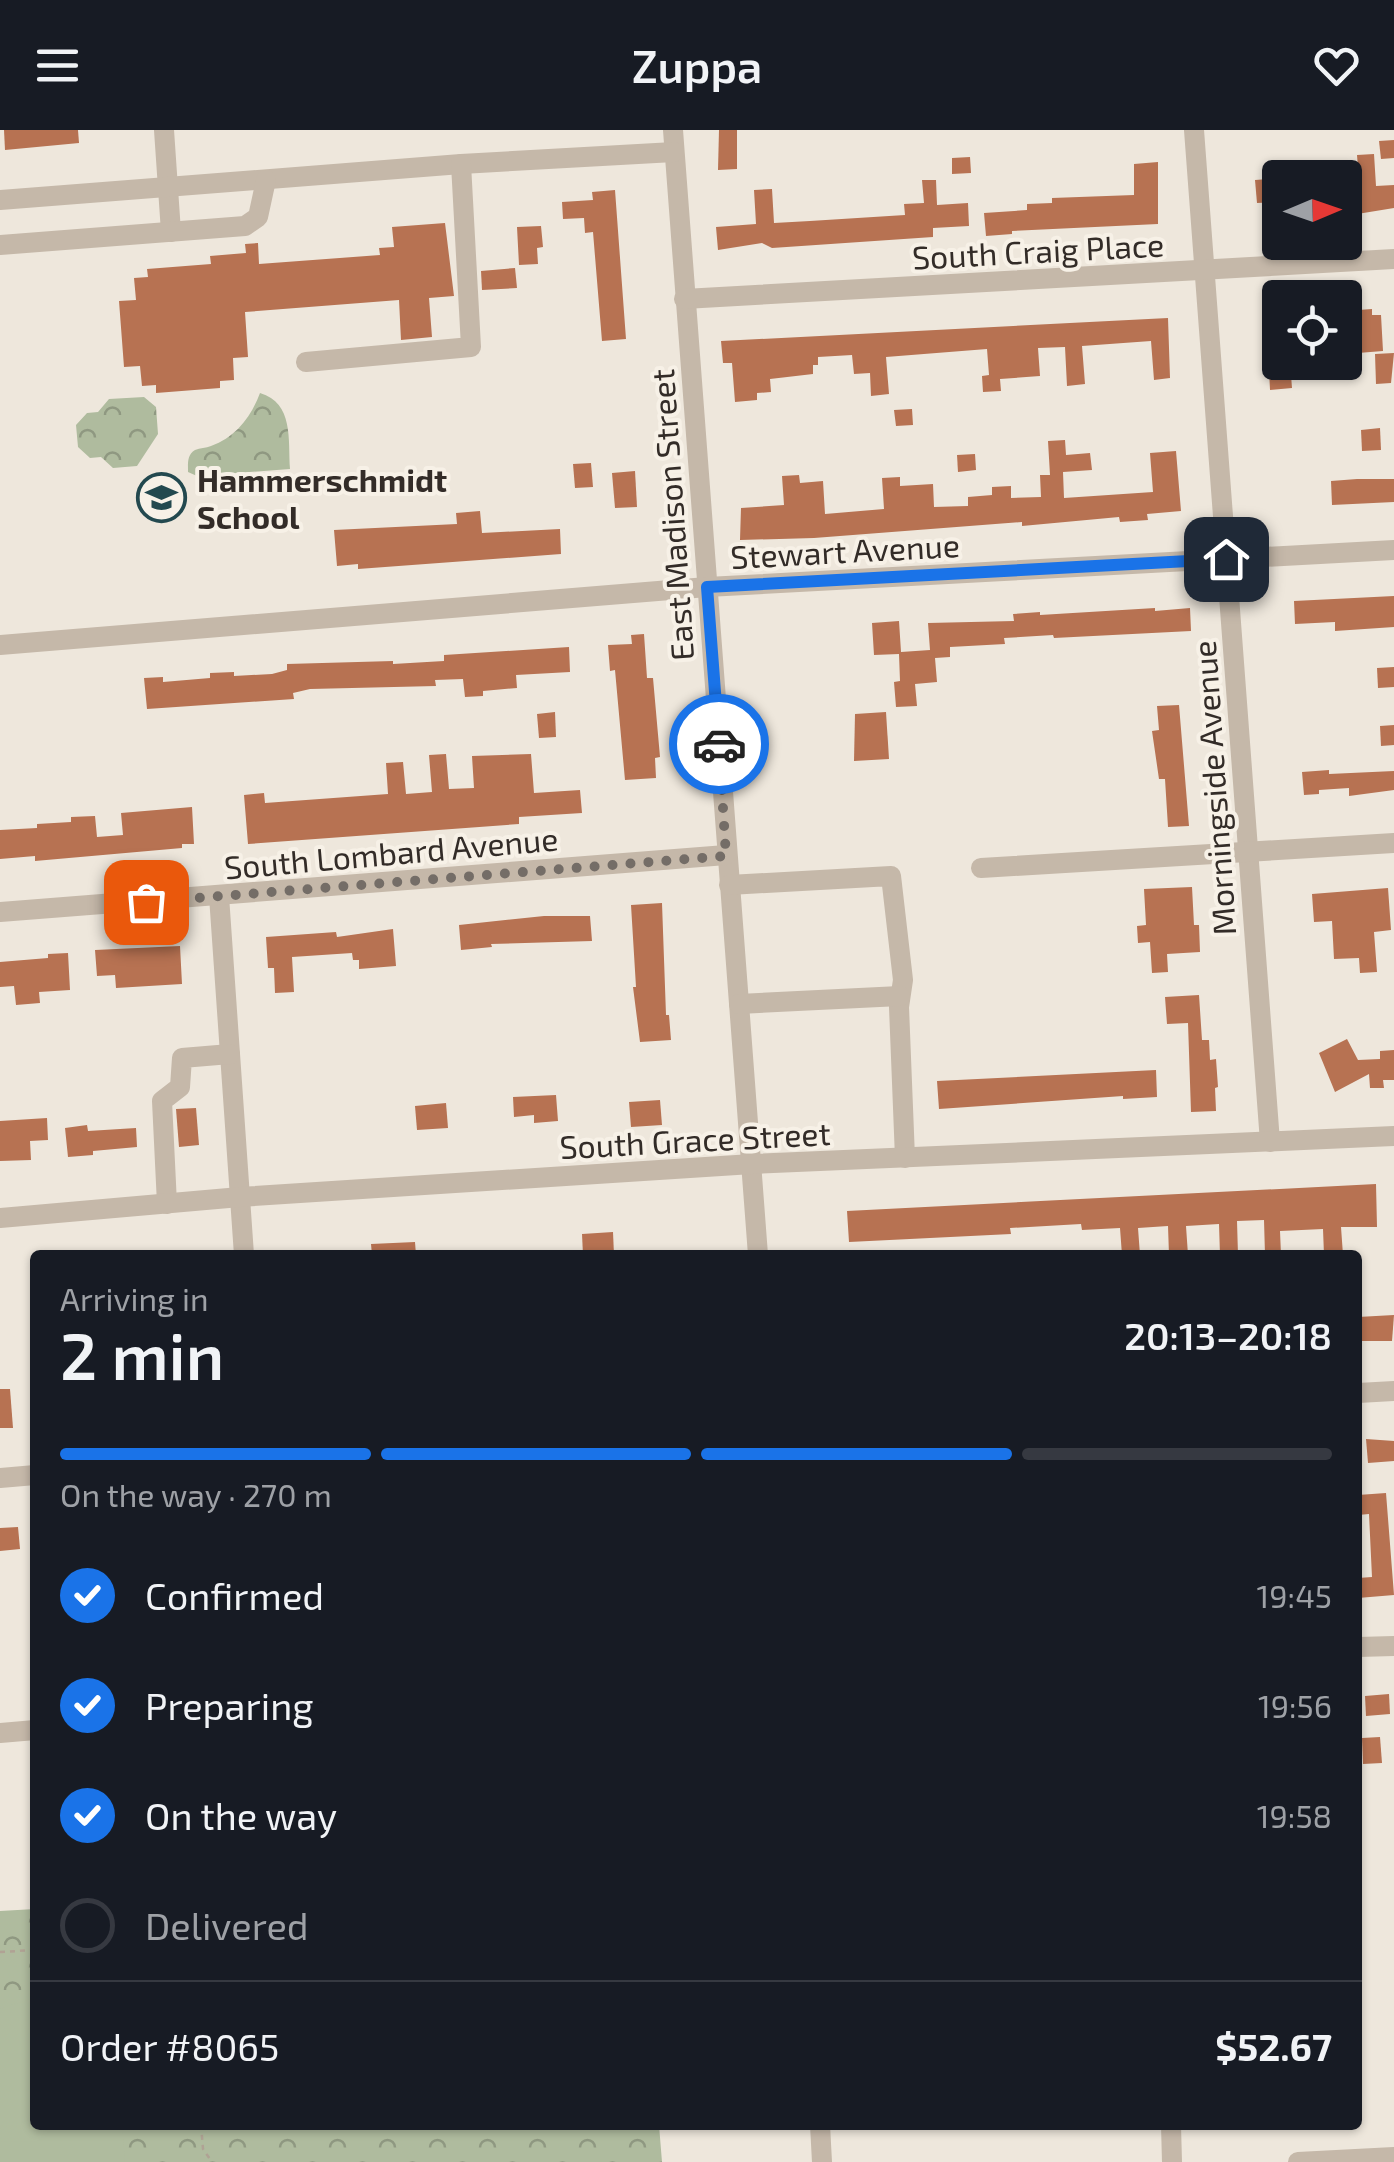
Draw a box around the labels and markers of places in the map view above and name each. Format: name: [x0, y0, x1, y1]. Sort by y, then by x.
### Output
place label: Hammerschmidt School: [197, 460, 447, 535]
school or university icon: Hammerschmidt School: [136, 471, 188, 523]
pin: [1184, 517, 1269, 602]
pin: [104, 860, 189, 945]

